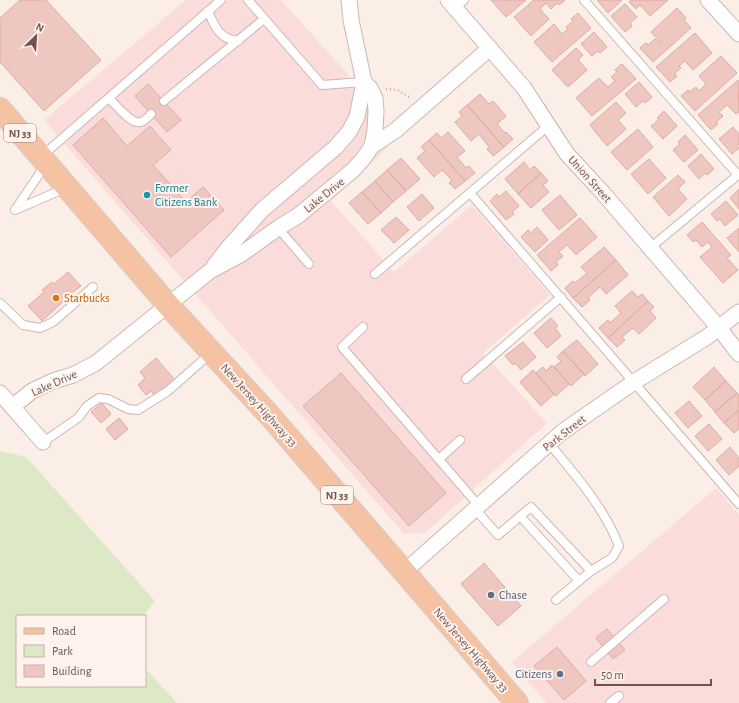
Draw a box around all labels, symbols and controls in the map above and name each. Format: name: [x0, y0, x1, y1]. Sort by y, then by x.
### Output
north arrow: [16, 16, 56, 56]
text: N: [34, 21, 46, 34]
road number: NJ 33: [4, 124, 36, 142]
street label: Union Street: [566, 153, 614, 205]
street label: Lake Drive: [301, 175, 347, 215]
place label: Former Citizens Bank: [155, 182, 218, 208]
marker: Former Citizens Bank: [142, 190, 152, 200]
place label: Starbucks: [64, 292, 110, 304]
marker: Starbucks: [51, 293, 61, 303]
street label: New Jersey Highway 33: [218, 361, 299, 449]
street label: Lake Drive: [29, 368, 79, 398]
street label: Park Street: [540, 412, 588, 453]
road number: NJ 33: [321, 486, 353, 504]
place label: Chase: [499, 589, 527, 601]
marker: Chase: [486, 590, 496, 600]
street label: New Jersey Highway 33: [431, 606, 511, 695]
legend: [16, 615, 146, 687]
text: Road: [52, 625, 76, 637]
text: Park: [52, 645, 73, 657]
scale bar: [595, 661, 711, 687]
text: Building: [52, 665, 92, 677]
place label: Citizens: [515, 668, 552, 680]
marker: Citizens: [555, 669, 565, 679]
text: 50 m: [601, 669, 624, 681]

